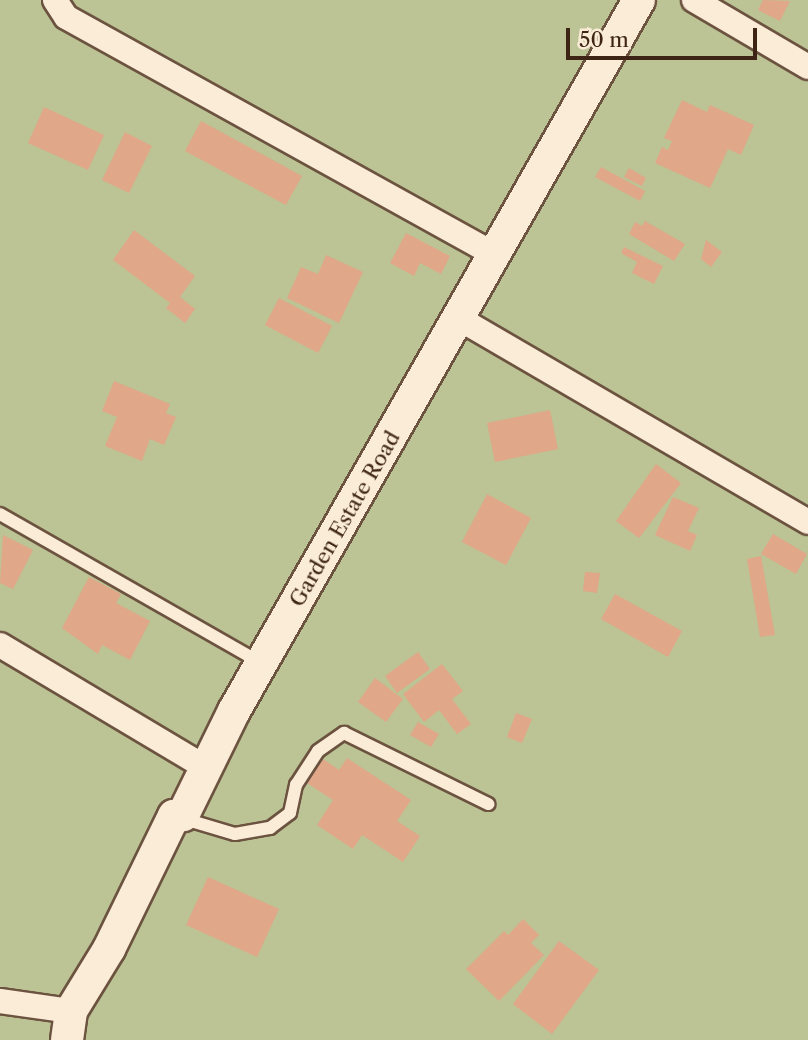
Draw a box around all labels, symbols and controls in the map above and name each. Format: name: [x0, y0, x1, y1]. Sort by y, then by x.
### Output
scale bar: [570, 14, 761, 58]
text: 50 m: [579, 27, 629, 52]
street label: Garden Estate Road: [284, 427, 406, 611]

